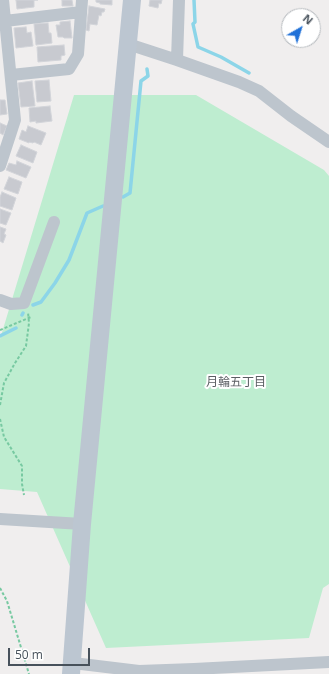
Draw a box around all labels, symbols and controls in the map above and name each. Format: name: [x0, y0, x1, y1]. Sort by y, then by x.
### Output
north arrow: [281, 8, 321, 48]
text: N: [300, 10, 316, 28]
district label: 月輪五丁目: [206, 376, 266, 390]
scale bar: [10, 640, 92, 666]
text: 50 m: [15, 646, 43, 663]

